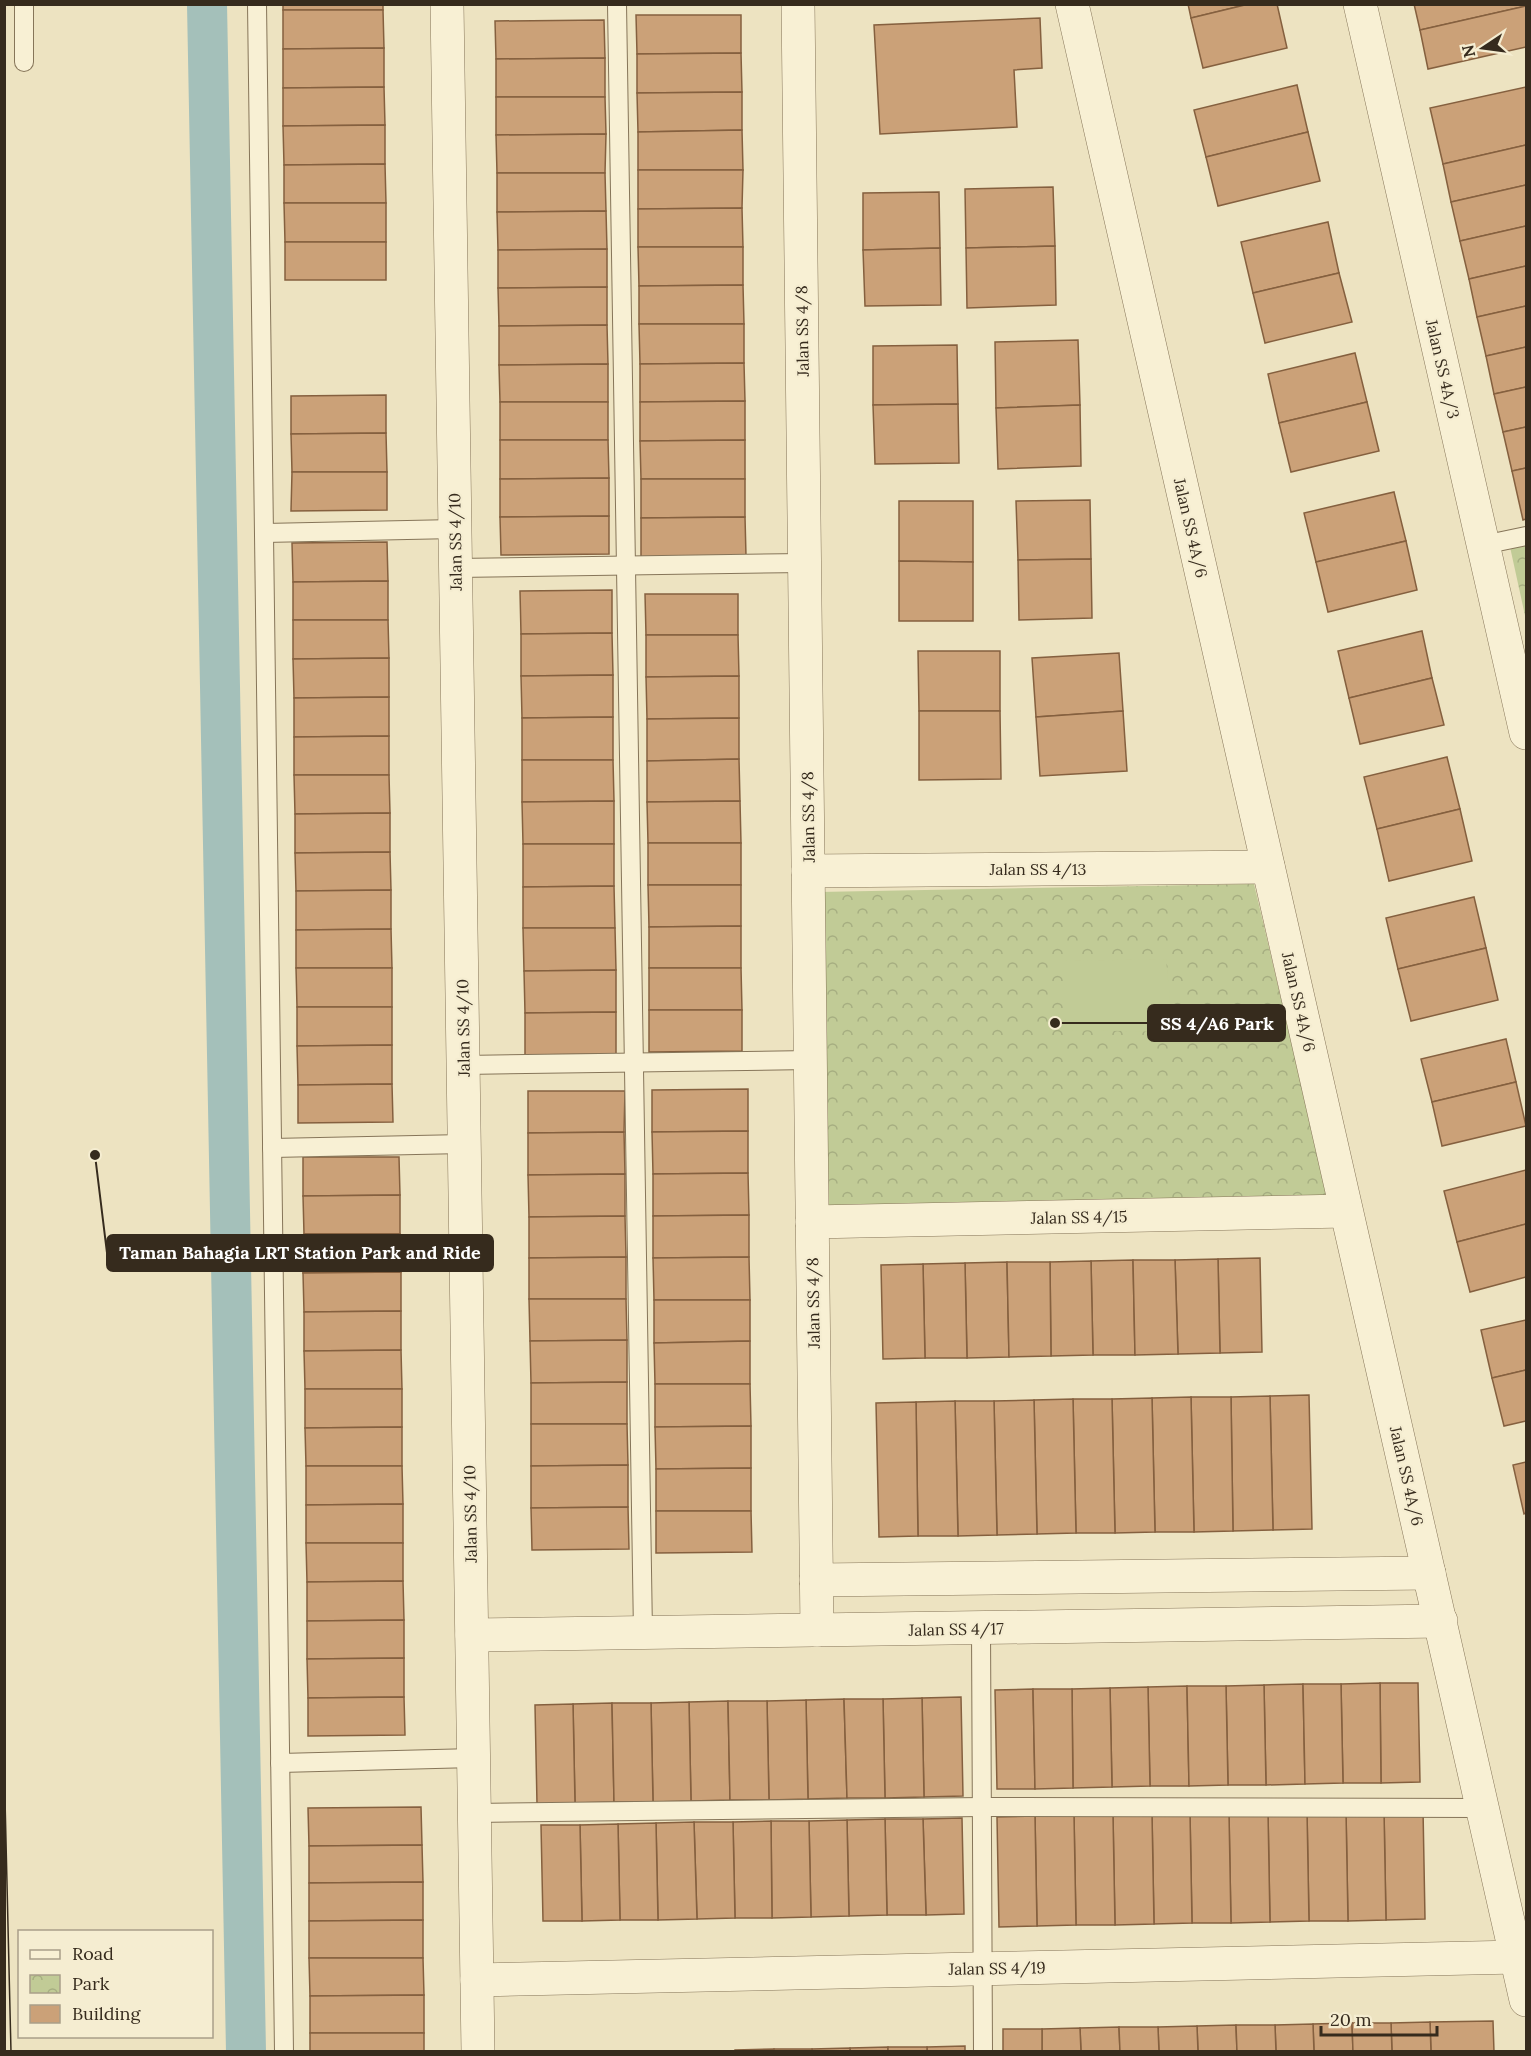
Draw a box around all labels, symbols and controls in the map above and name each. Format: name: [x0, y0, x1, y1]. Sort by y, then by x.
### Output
north arrow: [1453, 18, 1513, 78]
text: N: [1457, 43, 1480, 60]
street label: Jalan SS 4/8: [791, 285, 814, 378]
street label: Jalan SS 4A/3: [1421, 316, 1464, 421]
street label: Jalan SS 4A/6: [1169, 475, 1212, 580]
street label: Jalan SS 4/10: [444, 493, 467, 592]
street label: Jalan SS 4/8: [797, 771, 820, 864]
street label: Jalan SS 4/13: [989, 859, 1087, 880]
street label: Jalan SS 4A/6: [1277, 949, 1320, 1054]
street label: Jalan SS 4/10: [452, 979, 475, 1078]
callout: SS 4/A6 Park: [1148, 1005, 1285, 1041]
text: SS 4/A6 Park: [1160, 1012, 1274, 1035]
street label: Jalan SS 4/15: [1029, 1206, 1128, 1229]
callout: Taman Bahagia LRT Station Park and Ride: [107, 1235, 493, 1271]
text: Taman Bahagia LRT Station Park and Ride: [119, 1241, 481, 1264]
street label: Jalan SS 4/8: [802, 1257, 825, 1350]
street label: Jalan SS 4A/6: [1385, 1423, 1428, 1528]
street label: Jalan SS 4/10: [459, 1465, 482, 1564]
street label: Jalan SS 4/17: [907, 1618, 1004, 1641]
legend: [18, 1930, 213, 2038]
text: Road: [72, 1942, 114, 1965]
street label: Jalan SS 4/19: [947, 1957, 1046, 1980]
text: Park: [72, 1972, 110, 1995]
scale bar: [1321, 1999, 1436, 2037]
text: Building: [72, 2002, 142, 2025]
text: 20 m: [1330, 2008, 1372, 2031]

